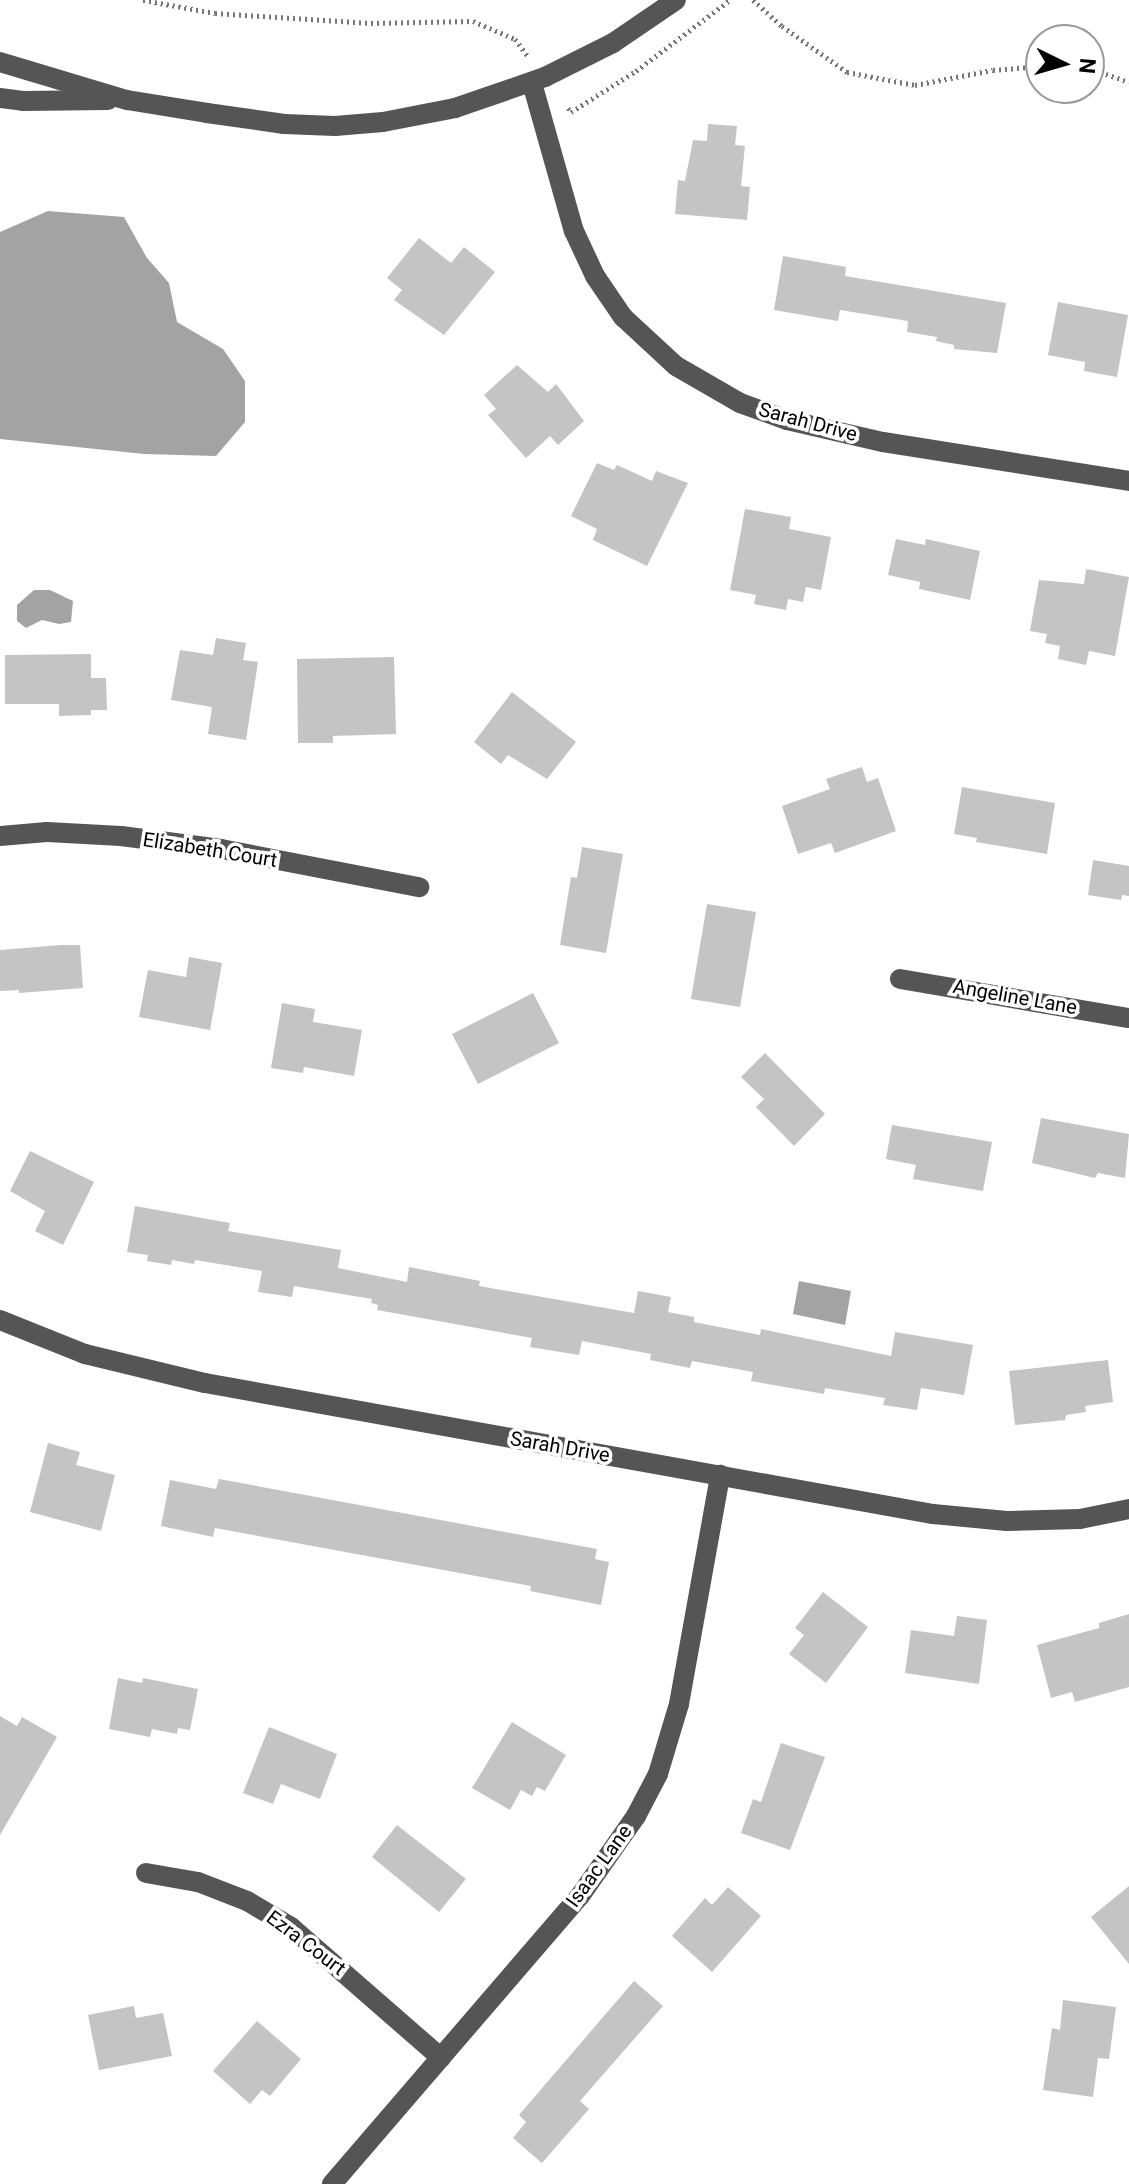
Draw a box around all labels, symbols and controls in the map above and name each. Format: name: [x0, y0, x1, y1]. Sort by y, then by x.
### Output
north arrow: [1025, 24, 1105, 104]
text: N: [1074, 57, 1101, 75]
street label: Sarah Drive: [756, 397, 860, 447]
street label: Elizabeth Court: [141, 828, 279, 872]
street label: Angeline Lane: [951, 974, 1079, 1020]
street label: Sarah Drive: [508, 1426, 612, 1468]
street label: Isaac Lane: [561, 1820, 637, 1912]
street label: Ezra Court: [262, 1906, 350, 1980]

